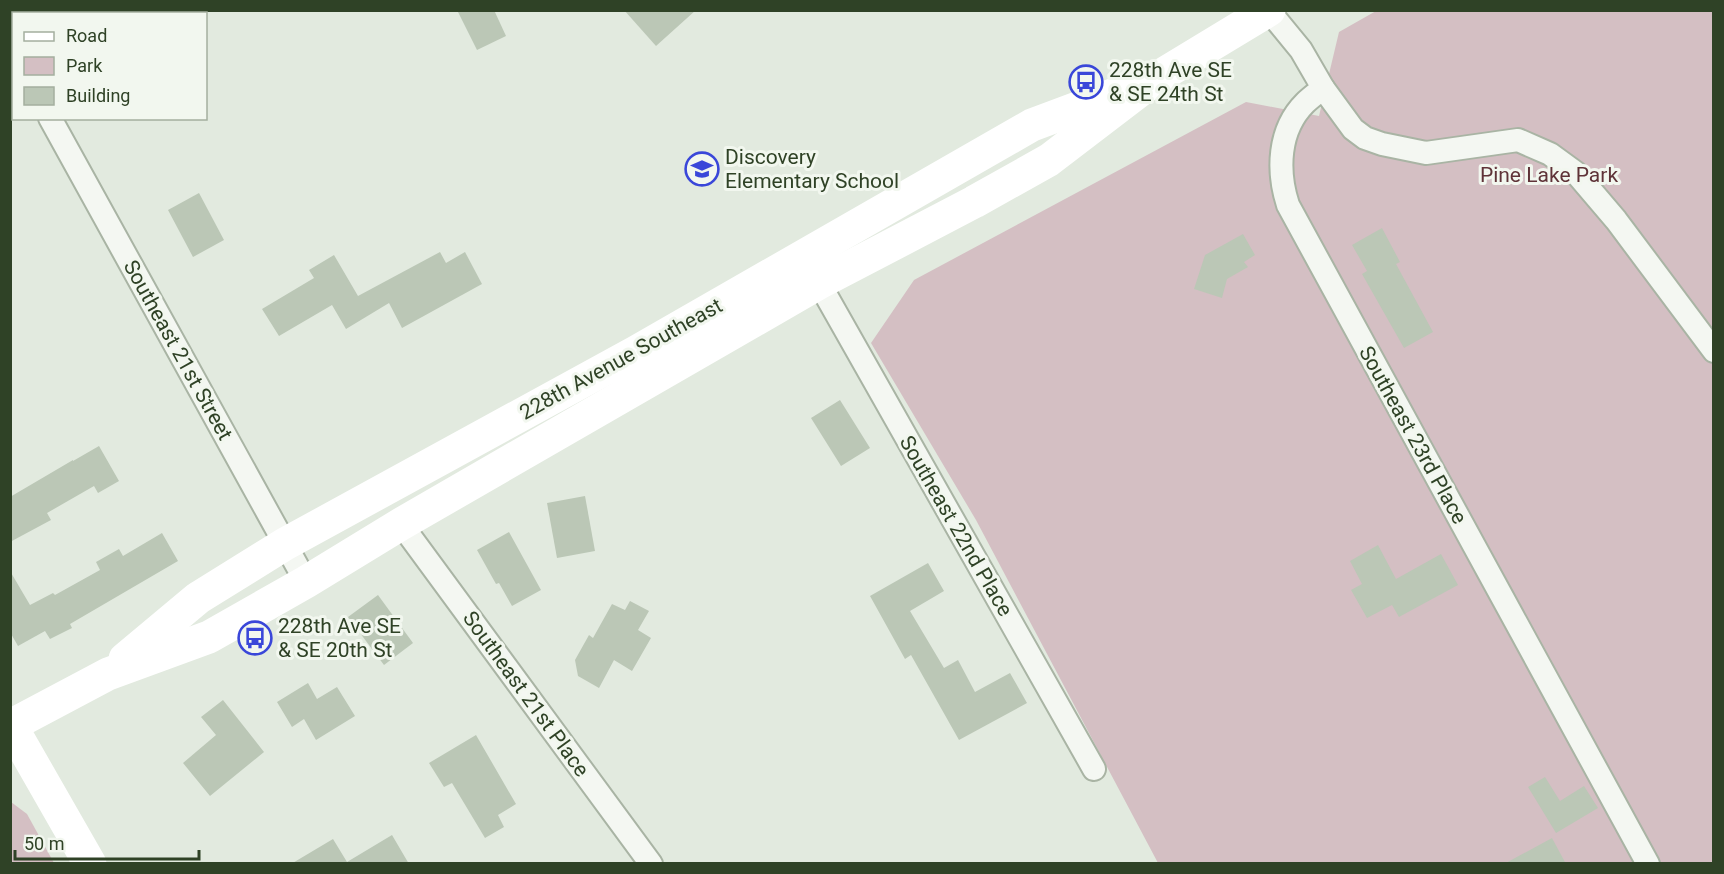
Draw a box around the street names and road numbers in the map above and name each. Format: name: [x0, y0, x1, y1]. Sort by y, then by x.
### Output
street label: Southeast 21st Street: [119, 256, 237, 444]
street label: 228th Avenue Southeast: [516, 293, 726, 425]
street label: Southeast 23rd Place: [1354, 342, 1472, 528]
street label: Southeast 22nd Place: [895, 432, 1017, 620]
street label: Southeast 21st Place: [458, 607, 594, 781]

